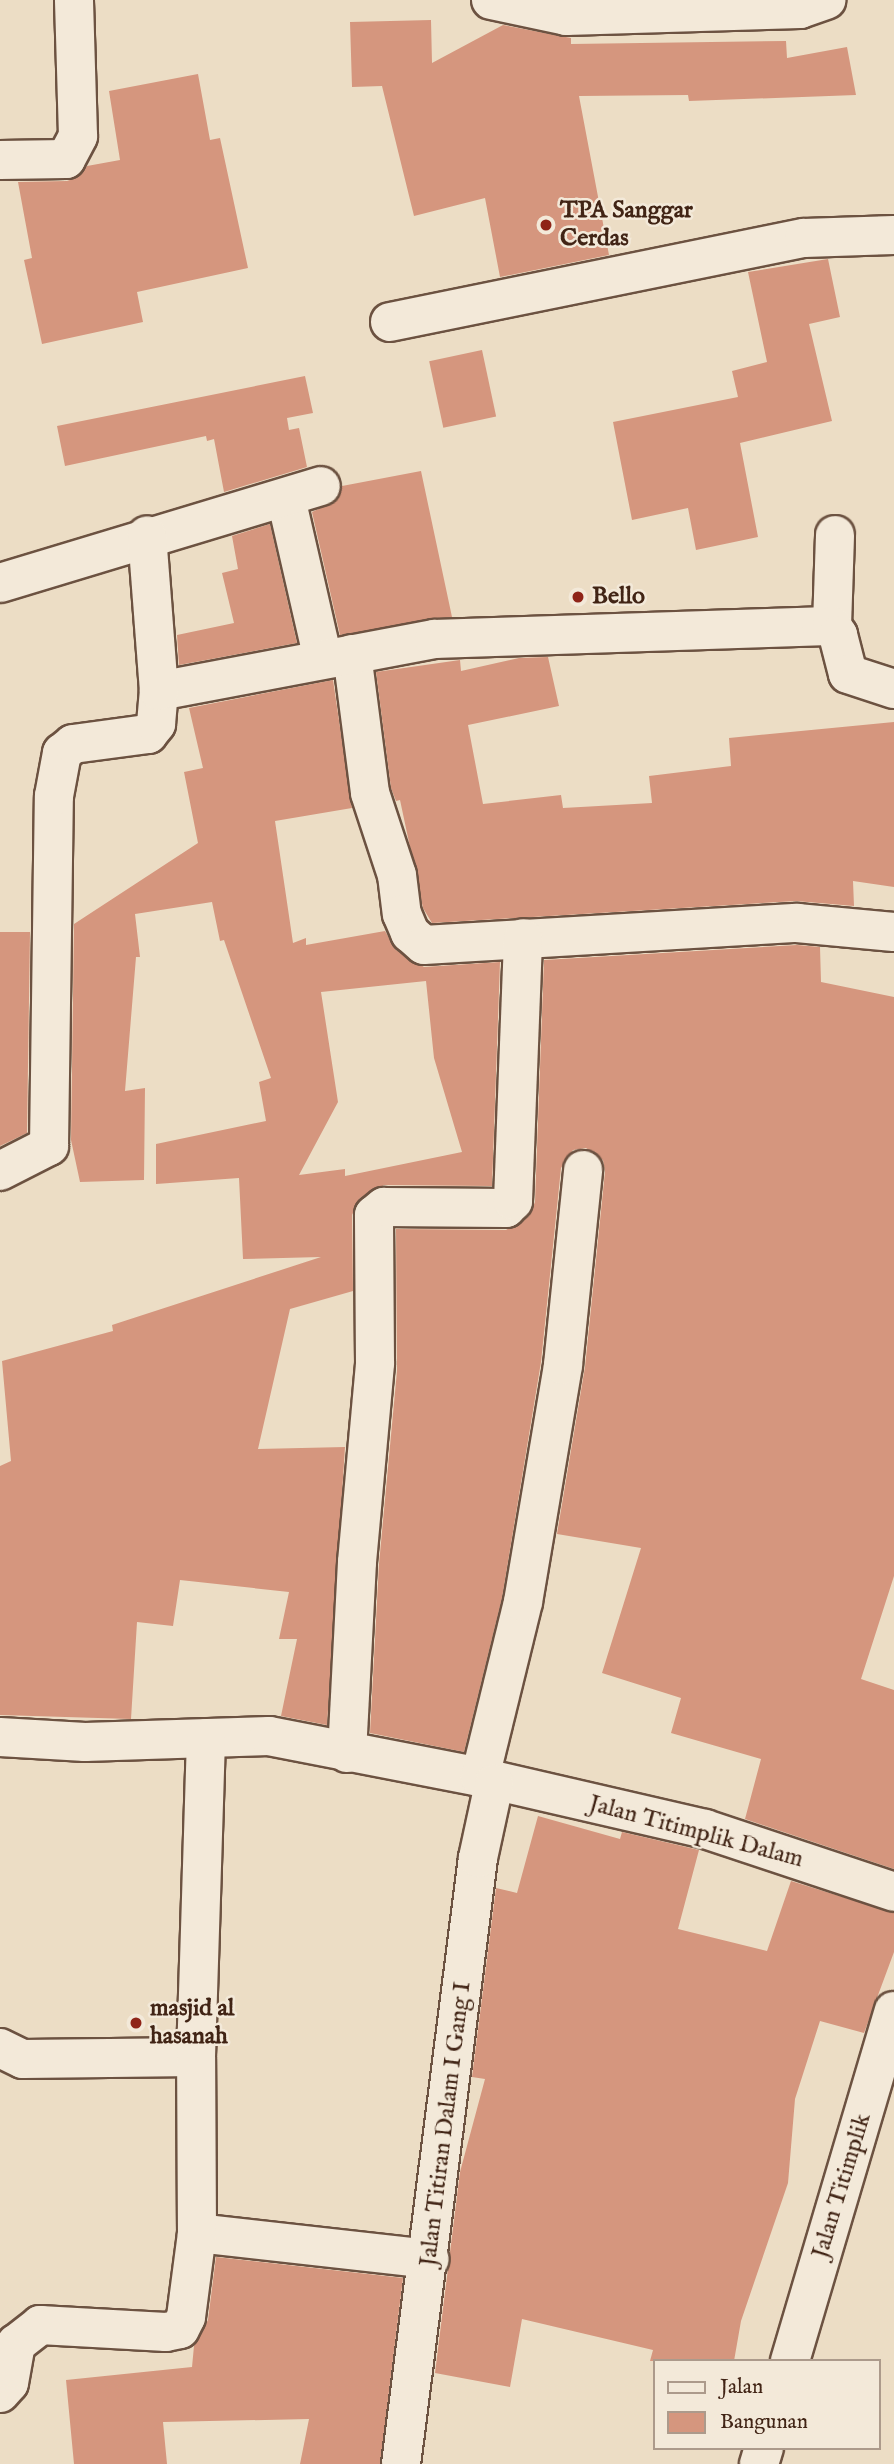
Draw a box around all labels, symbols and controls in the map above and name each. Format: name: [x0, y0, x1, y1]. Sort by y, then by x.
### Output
place label: TPA Sanggar Cerdas: [560, 197, 693, 253]
marker: TPA Sanggar Cerdas: [538, 217, 554, 233]
place label: Bello: [592, 583, 645, 611]
marker: Bello: [570, 589, 586, 605]
street label: Jalan Titimplik Dalam: [586, 1790, 806, 1874]
street label: Jalan Titiran Dalam I Gang I: [414, 1980, 478, 2268]
place label: masjid al hasanah: [150, 1995, 234, 2051]
marker: masjid al hasanah: [128, 2015, 144, 2031]
street label: Jalan Titimplik: [806, 2110, 878, 2262]
legend: [652, 2359, 880, 2450]
text: Jalan: [720, 2374, 763, 2401]
text: Bangunan: [720, 2409, 808, 2436]

